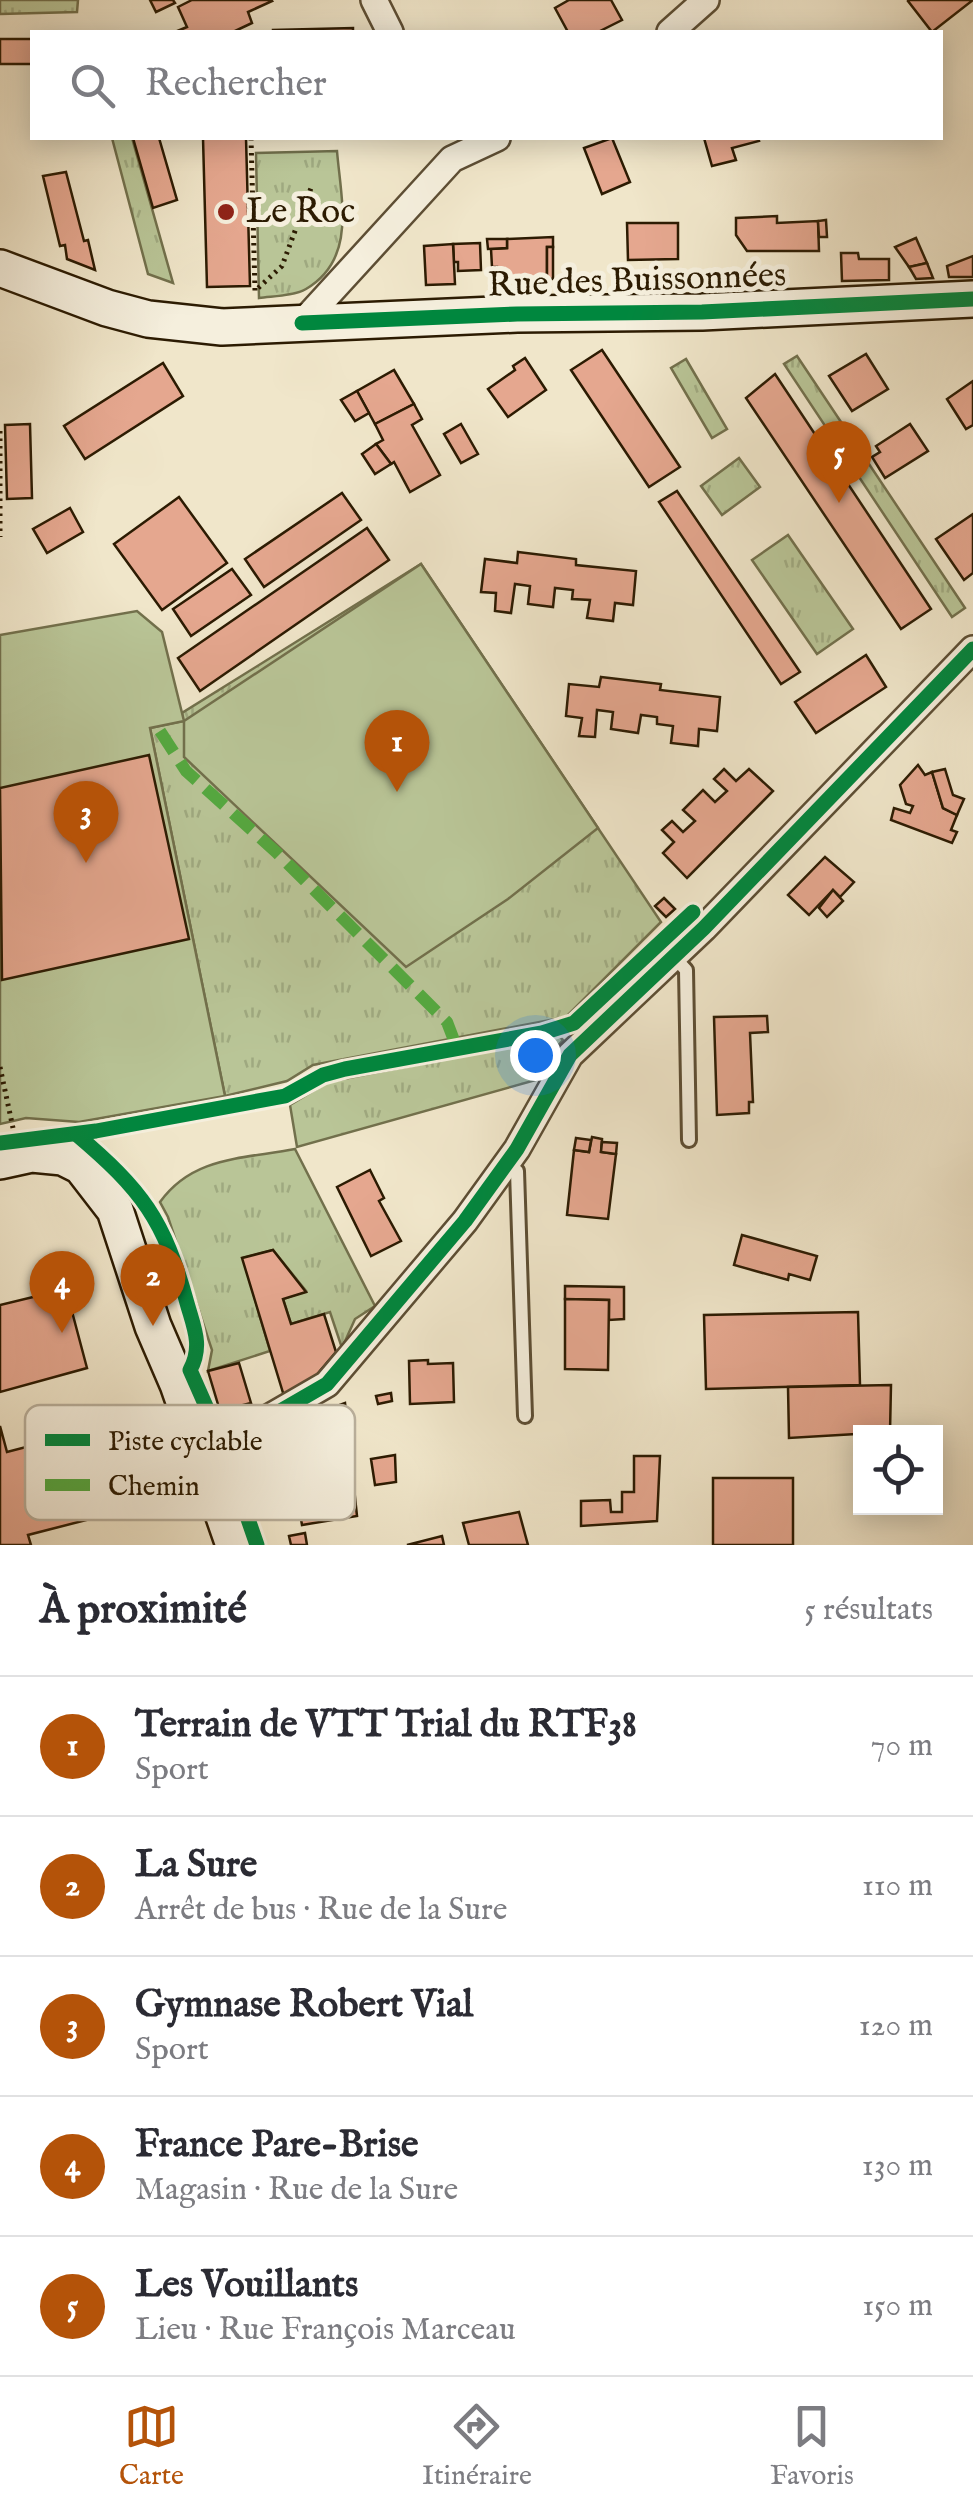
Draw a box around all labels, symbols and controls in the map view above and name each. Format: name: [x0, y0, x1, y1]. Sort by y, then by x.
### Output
search box: [30, 30, 943, 140]
icon: search: [65, 58, 120, 113]
text: Rechercher: [145, 61, 327, 109]
place label: Le Roc: [246, 190, 355, 235]
marker: Le Roc: [215, 201, 237, 223]
street label: Rue des Buissonnées: [487, 253, 787, 309]
pin: 5: [806, 420, 872, 503]
pin: 1: [364, 710, 430, 792]
pin: 3: [54, 780, 118, 863]
your location: [510, 1030, 561, 1081]
pin: 2: [120, 1244, 186, 1326]
pin: 4: [30, 1250, 94, 1333]
legend: [25, 1405, 355, 1520]
text: Piste cyclable: [108, 1425, 263, 1460]
map controls: [853, 1425, 943, 1515]
button: locate: [853, 1425, 943, 1515]
text: Chemin: [108, 1470, 200, 1505]
text: À proximité: [40, 1584, 247, 1637]
text: 5 résultats: [804, 1590, 933, 1631]
text: Terrain de VTT Trial du RTF38: [135, 1702, 637, 1750]
text: 1: [67, 1726, 78, 1767]
text: 70 m: [871, 1726, 933, 1767]
text: Sport: [135, 1750, 209, 1791]
text: La Sure: [135, 1842, 257, 1890]
text: 2: [65, 1866, 80, 1907]
text: 110 m: [862, 1866, 933, 1907]
text: Arrêt de bus · Rue de la Sure: [135, 1890, 508, 1931]
text: Gymnase Robert Vial: [135, 1982, 473, 2030]
text: 3: [67, 2006, 78, 2047]
text: 120 m: [859, 2006, 933, 2047]
text: Sport: [135, 2030, 209, 2071]
text: France Pare-Brise: [135, 2122, 419, 2170]
text: 4: [65, 2146, 80, 2187]
text: 130 m: [862, 2146, 933, 2187]
text: Magasin · Rue de la Sure: [135, 2170, 458, 2211]
text: Les Vouillants: [135, 2262, 358, 2310]
text: 5: [67, 2286, 78, 2327]
text: 150 m: [862, 2286, 933, 2327]
text: Lieu · Rue François Marceau: [135, 2310, 516, 2351]
tab: Carte: [119, 2399, 184, 2494]
tab: Itinéraire: [422, 2399, 532, 2494]
tab: Favoris: [770, 2399, 854, 2494]

